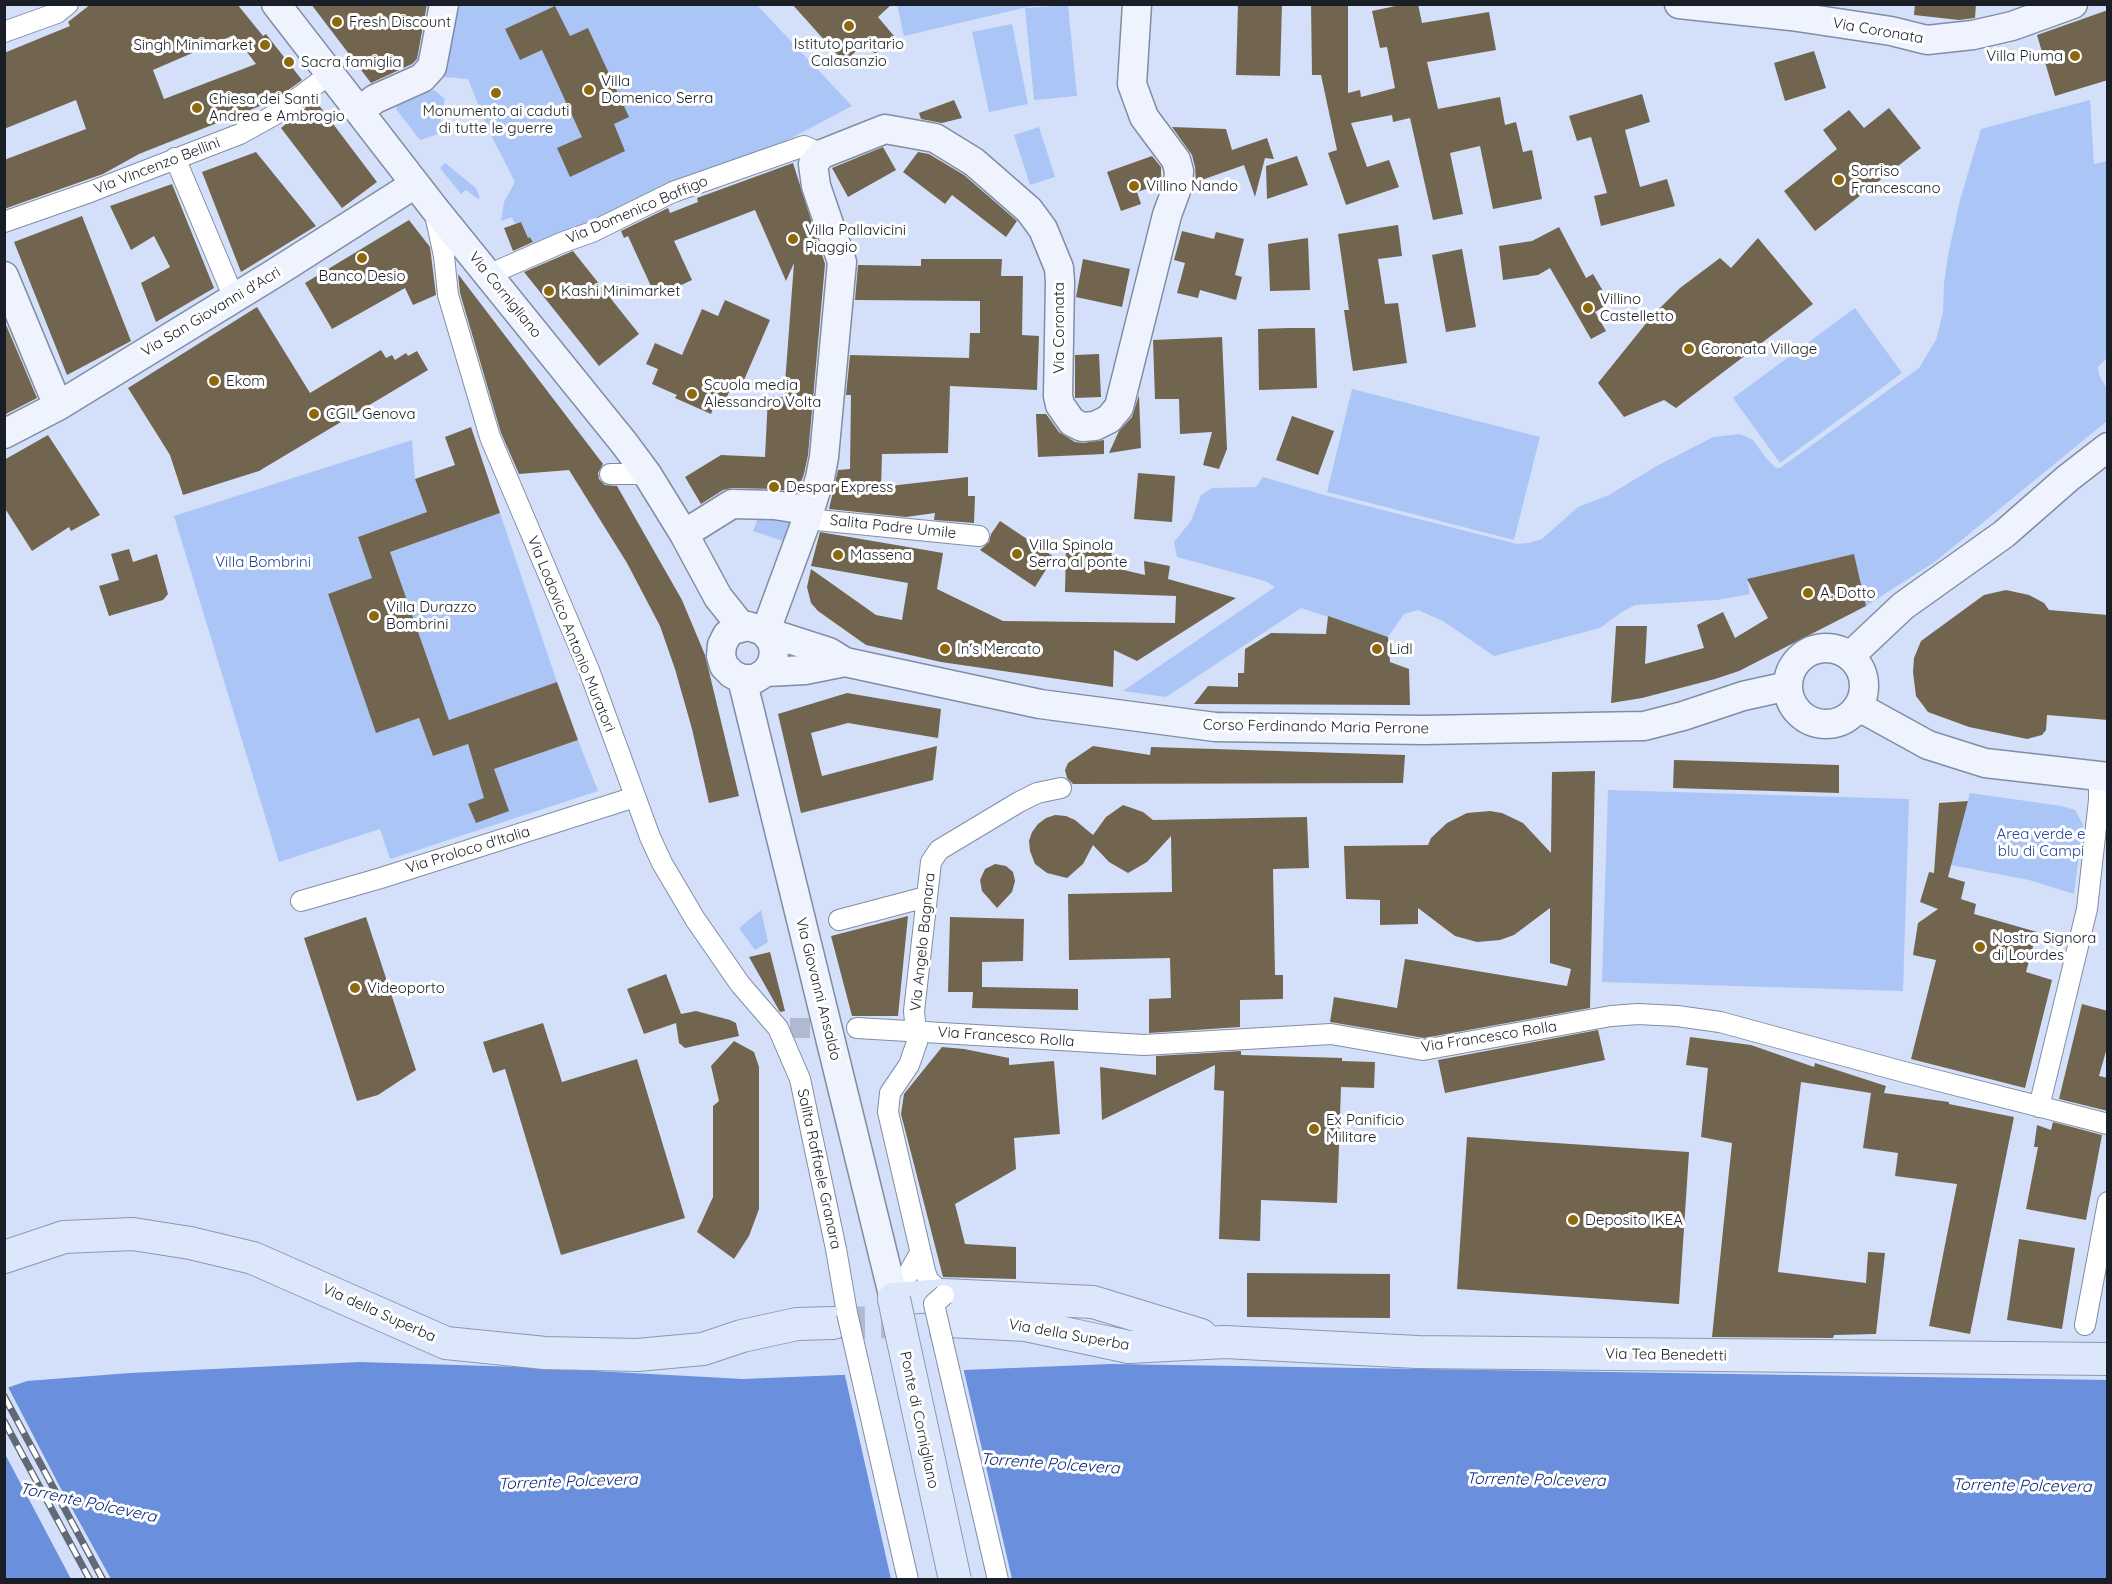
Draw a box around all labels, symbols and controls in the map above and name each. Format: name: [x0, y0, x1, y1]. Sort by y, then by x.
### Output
place label: Fresh Discount: [349, 13, 451, 31]
street label: Via Coronata: [1831, 14, 1925, 48]
marker: Fresh Discount: [330, 15, 344, 29]
marker: Istituto paritario Calasanzio: [842, 19, 856, 33]
place label: Istituto paritario Calasanzio: [794, 35, 904, 70]
place label: Singh Minimarket: [133, 36, 253, 54]
marker: Singh Minimarket: [258, 38, 272, 52]
place label: Villa Piuma: [1986, 47, 2063, 65]
marker: Villa Piuma: [2068, 49, 2082, 63]
place label: Sacra famiglia: [301, 53, 402, 71]
marker: Sacra famiglia: [282, 55, 296, 69]
place label: Villa Domenico Serra: [601, 72, 713, 107]
marker: Villa Domenico Serra: [582, 83, 596, 97]
marker: Monumento ai caduti di tutte le guerre: [489, 86, 503, 100]
place label: Chiesa dei Santi Andrea e Ambrogio: [209, 90, 345, 125]
marker: Chiesa dei Santi Andrea e Ambrogio: [190, 101, 204, 115]
place label: Monumento ai caduti di tutte le guerre: [422, 102, 570, 137]
street label: Via Vincenzo Bellini: [91, 134, 223, 198]
place label: Sorriso Francescano: [1851, 162, 1941, 197]
street label: Via Domenico Baffigo: [563, 172, 711, 248]
marker: Sorriso Francescano: [1832, 173, 1846, 187]
place label: Villino Nando: [1146, 177, 1238, 195]
marker: Villino Nando: [1127, 179, 1141, 193]
place label: Villa Pallavicini Piaggio: [805, 221, 906, 256]
marker: Villa Pallavicini Piaggio: [786, 232, 800, 246]
street label: Via Cornigliano: [465, 248, 545, 342]
marker: Banco Desio: [355, 251, 369, 265]
street label: Via San Giovanni d'Acri: [138, 263, 284, 361]
place label: Banco Desio: [318, 267, 406, 285]
place label: Kashi Minimarket: [561, 282, 680, 300]
street label: Via Coronata: [1050, 282, 1068, 374]
marker: Kashi Minimarket: [542, 284, 556, 298]
place label: Villino Castelletto: [1600, 290, 1674, 325]
marker: Villino Castelletto: [1581, 301, 1595, 315]
place label: Coronata Village: [1701, 340, 1817, 358]
marker: Coronata Village: [1682, 342, 1696, 356]
place label: Ekom: [226, 372, 265, 390]
marker: Ekom: [207, 374, 221, 388]
place label: Scuola media Alessandro Volta: [704, 376, 821, 411]
marker: Scuola media Alessandro Volta: [685, 387, 699, 401]
place label: CGIL Genova: [326, 405, 416, 423]
marker: CGIL Genova: [307, 407, 321, 421]
place label: Despar Express: [786, 478, 893, 496]
marker: Despar Express: [767, 480, 781, 494]
street label: Salita Padre Umile: [829, 511, 957, 543]
street label: Via Lodovico Antonio Muratori: [523, 533, 619, 735]
place label: Villa Spinola Serra al ponte: [1029, 536, 1127, 571]
place label: Massena: [850, 546, 912, 564]
marker: Villa Spinola Serra al ponte: [1010, 547, 1024, 561]
marker: Massena: [831, 548, 845, 562]
park label: Villa Bombrini: [215, 553, 311, 571]
place label: A. Dotto: [1820, 584, 1876, 602]
marker: A. Dotto: [1801, 586, 1815, 600]
place label: Villa Durazzo Bombrini: [386, 598, 477, 633]
marker: Villa Durazzo Bombrini: [367, 609, 381, 623]
place label: In's Mercato: [957, 640, 1041, 658]
place label: Lidl: [1389, 640, 1413, 658]
marker: In's Mercato: [938, 642, 952, 656]
marker: Lidl: [1370, 642, 1384, 656]
street label: Corso Ferdinando Maria Perrone: [1203, 716, 1429, 738]
street label: Via Proloco d'Italia: [404, 823, 532, 877]
park label: Area verde e blu di Campi: [1997, 825, 2085, 860]
street label: Via Angelo Bagnara: [907, 872, 939, 1012]
street label: Via Giovanni Ansaldo: [792, 916, 844, 1062]
place label: Nostra Signora di Lourdes: [1992, 929, 2096, 964]
marker: Nostra Signora di Lourdes: [1973, 940, 1987, 954]
place label: Videoporto: [367, 979, 445, 997]
marker: Videoporto: [348, 981, 362, 995]
street label: Via Francesco Rolla: [1420, 1017, 1558, 1057]
street label: Via Francesco Rolla: [937, 1023, 1075, 1051]
street label: Salita Raffaele Granara: [793, 1087, 845, 1251]
place label: Ex Panificio Militare: [1326, 1111, 1404, 1146]
marker: Ex Panificio Militare: [1307, 1122, 1321, 1136]
place label: Deposito IKEA: [1585, 1211, 1683, 1229]
marker: Deposito IKEA: [1566, 1213, 1580, 1227]
street label: Via della Superba: [319, 1280, 439, 1346]
street label: Via della Superba: [1007, 1316, 1131, 1354]
street label: Via Tea Benedetti: [1605, 1345, 1727, 1365]
street label: Ponte di Cornigliano: [896, 1350, 942, 1490]
water label: Torrente Polcevera: [980, 1450, 1120, 1478]
water label: Torrente Polcevera: [1466, 1469, 1606, 1491]
water label: Torrente Polcevera: [498, 1470, 638, 1494]
water label: Torrente Polcevera: [1952, 1475, 2092, 1497]
water label: Torrente Polcevera: [18, 1479, 158, 1527]

